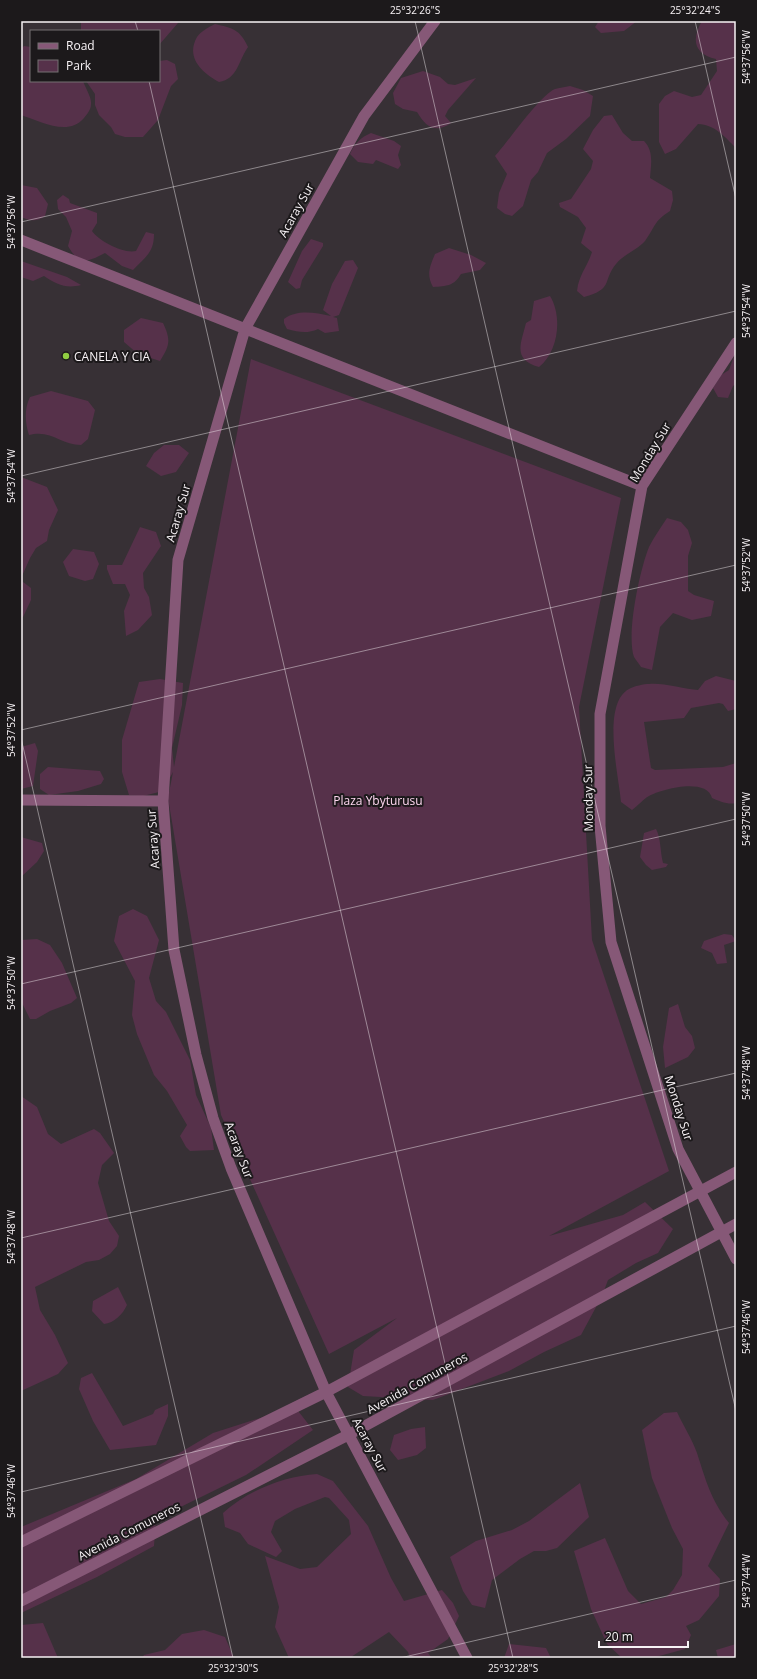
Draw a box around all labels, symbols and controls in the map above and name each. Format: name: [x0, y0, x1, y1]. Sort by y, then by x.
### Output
text: 25°32'26"S: [390, 3, 440, 17]
text: 25°32'24"S: [670, 3, 720, 17]
text: 54°37'56"W: [739, 29, 753, 84]
legend: [30, 30, 160, 82]
text: Road: [66, 37, 95, 54]
text: Park: [66, 57, 92, 74]
street label: Acaray Sur: [274, 180, 318, 240]
text: 54°37'56"W: [4, 194, 18, 249]
text: 54°37'54"W: [739, 283, 753, 338]
place label: CANELA Y CIA: [74, 348, 151, 365]
marker: CANELA Y CIA: [61, 351, 71, 361]
street label: Monday Sur: [625, 419, 675, 485]
text: 54°37'54"W: [4, 448, 18, 503]
street label: Acaray Sur: [162, 482, 194, 544]
text: 54°37'52"W: [739, 537, 753, 592]
text: 54°37'52"W: [4, 702, 18, 757]
street label: Monday Sur: [579, 764, 597, 832]
text: 54°37'50"W: [739, 791, 753, 846]
park label: Plaza Ybyturusu: [333, 792, 423, 809]
street label: Acaray Sur: [142, 809, 164, 869]
text: 54°37'50"W: [4, 955, 18, 1010]
text: 54°37'48"W: [739, 1045, 753, 1100]
street label: Monday Sur: [661, 1073, 698, 1143]
street label: Acaray Sur: [220, 1119, 258, 1181]
text: 54°37'48"W: [4, 1209, 18, 1264]
text: 54°37'46"W: [739, 1299, 753, 1354]
street label: Avenida Comuneros: [363, 1348, 471, 1418]
street label: Acaray Sur: [349, 1415, 392, 1475]
text: 54°37'46"W: [4, 1463, 18, 1518]
street label: Avenida Comuneros: [75, 1498, 183, 1564]
text: 54°37'44"W: [739, 1553, 753, 1608]
scale bar: [599, 1623, 688, 1649]
text: 20 m: [605, 1628, 633, 1645]
text: 25°32'30"S: [208, 1661, 258, 1675]
text: 25°32'28"S: [488, 1661, 538, 1675]

